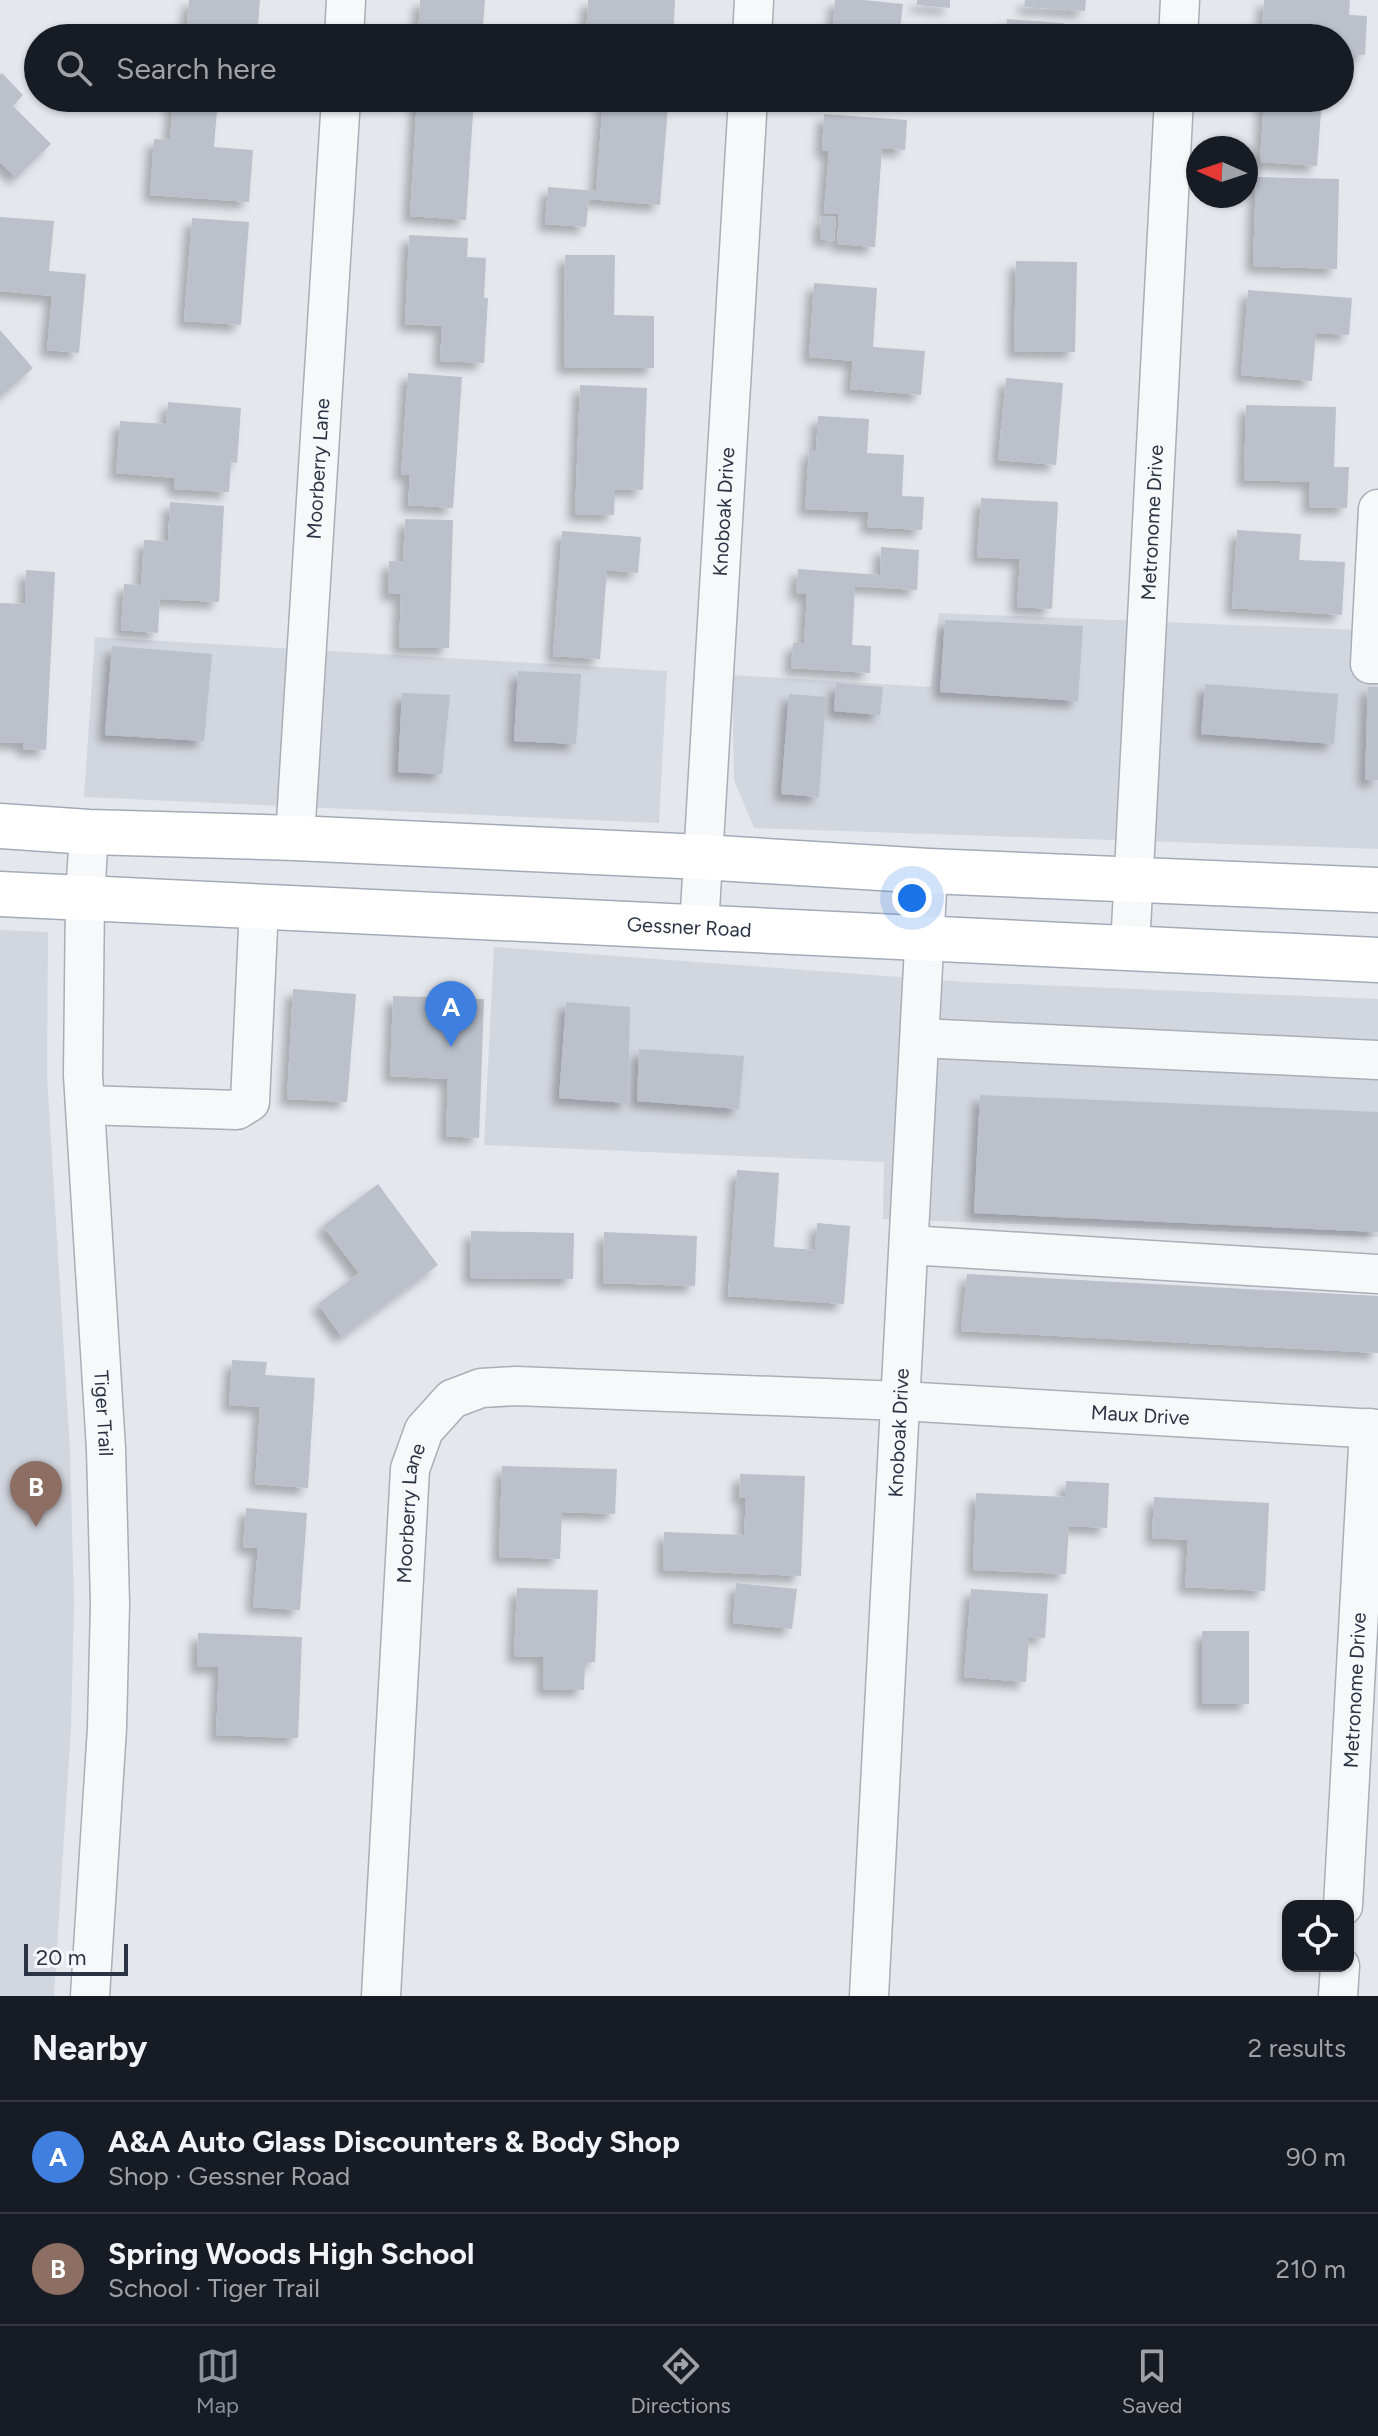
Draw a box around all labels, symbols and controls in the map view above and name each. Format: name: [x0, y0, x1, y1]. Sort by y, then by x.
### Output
search box: [24, 24, 1354, 112]
icon: search: [52, 46, 96, 90]
text: Search here: [116, 50, 276, 87]
north arrow: [1186, 136, 1258, 208]
street label: Moorberry Lane: [302, 397, 334, 540]
street label: Metronome Drive: [1136, 444, 1168, 601]
street label: Knoboak Drive: [708, 446, 739, 577]
your location: [892, 878, 932, 918]
street label: Gessner Road: [626, 912, 752, 942]
pin: A: [425, 981, 477, 1047]
street label: Knoboak Drive: [883, 1367, 914, 1498]
street label: Tiger Trail: [89, 1369, 118, 1457]
street label: Maux Drive: [1090, 1400, 1190, 1430]
street label: Moorberry Lane: [392, 1440, 430, 1584]
pin: B: [10, 1461, 62, 1527]
street label: Metronome Drive: [1339, 1612, 1371, 1769]
map controls: [1282, 1900, 1354, 1972]
button: locate: [1282, 1900, 1354, 1972]
scale bar: [24, 1940, 128, 1976]
text: 20 m: [36, 1944, 87, 1971]
text: Nearby: [32, 2028, 147, 2069]
text: 2 results: [1248, 2032, 1346, 2064]
text: A&A Auto Glass Discounters & Body Shop: [108, 2123, 680, 2160]
text: A: [49, 2141, 67, 2173]
text: 90 m: [1286, 2141, 1346, 2173]
text: Shop · Gessner Road: [108, 2160, 350, 2192]
text: Spring Woods High School: [108, 2235, 474, 2272]
text: B: [50, 2253, 66, 2285]
text: 210 m: [1276, 2253, 1346, 2285]
text: School · Tiger Trail: [108, 2272, 320, 2304]
tab: Map: [196, 2344, 240, 2419]
tab: Directions: [631, 2344, 731, 2419]
tab: Saved: [1122, 2344, 1182, 2419]

